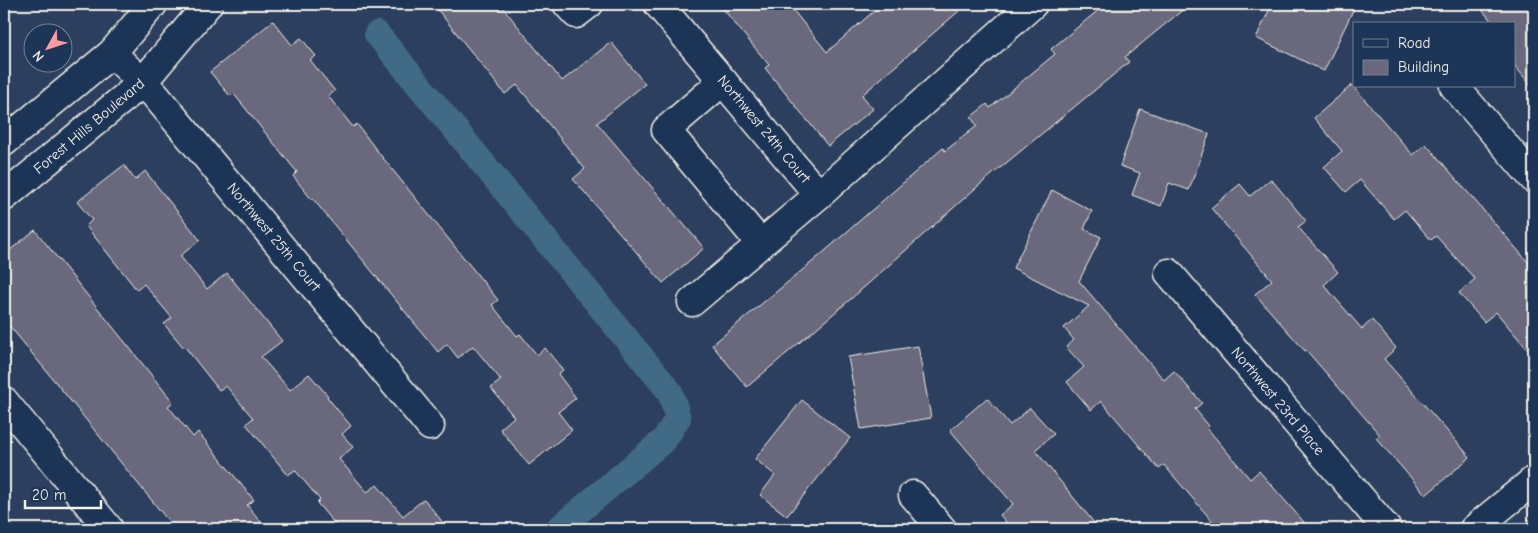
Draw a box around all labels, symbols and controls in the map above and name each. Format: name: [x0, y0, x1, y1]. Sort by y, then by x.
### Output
north arrow: [22, 22, 72, 72]
legend: [1353, 22, 1516, 88]
text: Road: [1398, 34, 1430, 52]
text: N: [29, 47, 48, 65]
text: Building: [1398, 58, 1449, 76]
street label: Northwest 24th Court: [714, 71, 815, 187]
street label: Forest Hills Boulevard: [30, 74, 148, 178]
street label: Northwest 25th Court: [223, 179, 325, 296]
street label: Northwest 23rd Place: [1227, 343, 1329, 459]
scale bar: [25, 478, 101, 510]
text: 20 m: [32, 486, 66, 504]

